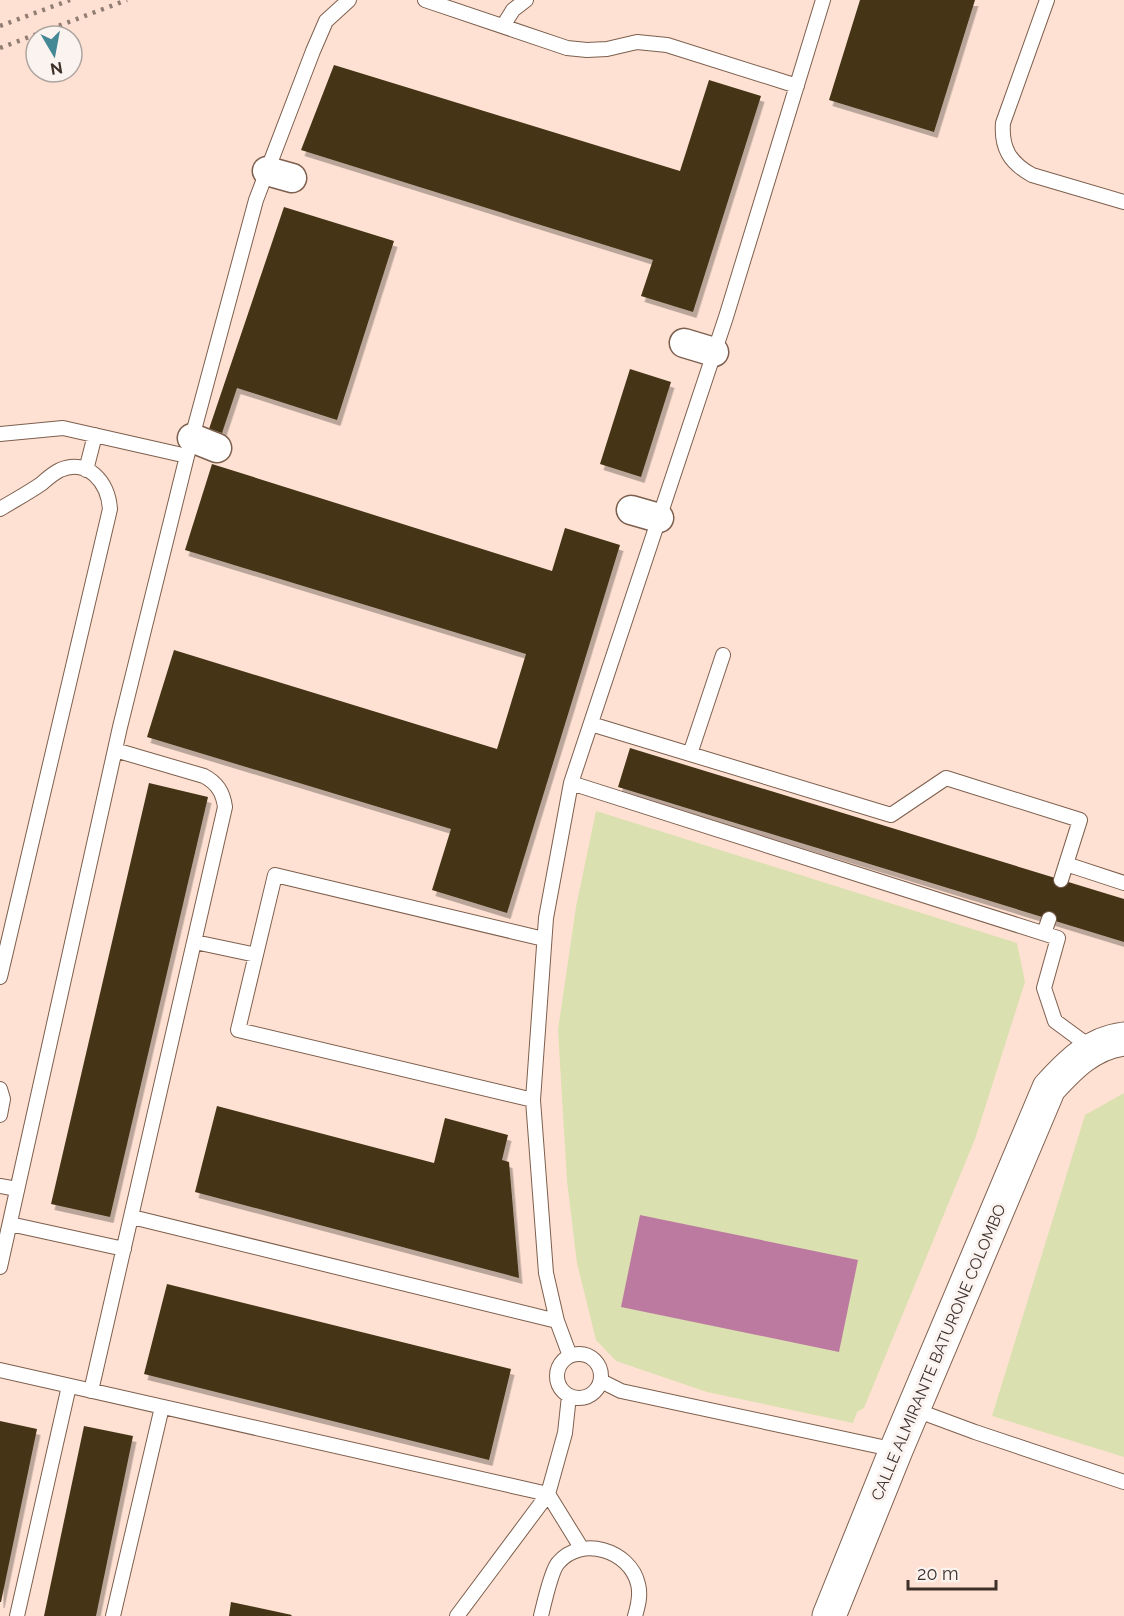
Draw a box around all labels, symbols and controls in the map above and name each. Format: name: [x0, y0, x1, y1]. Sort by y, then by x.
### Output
north arrow: [24, 24, 84, 84]
text: N: [49, 58, 64, 79]
street label: CALLE ALMIRANTE BATURONE COLOMBO: [867, 1201, 1010, 1503]
scale bar: [908, 1553, 996, 1591]
text: 20 m: [917, 1563, 959, 1584]

